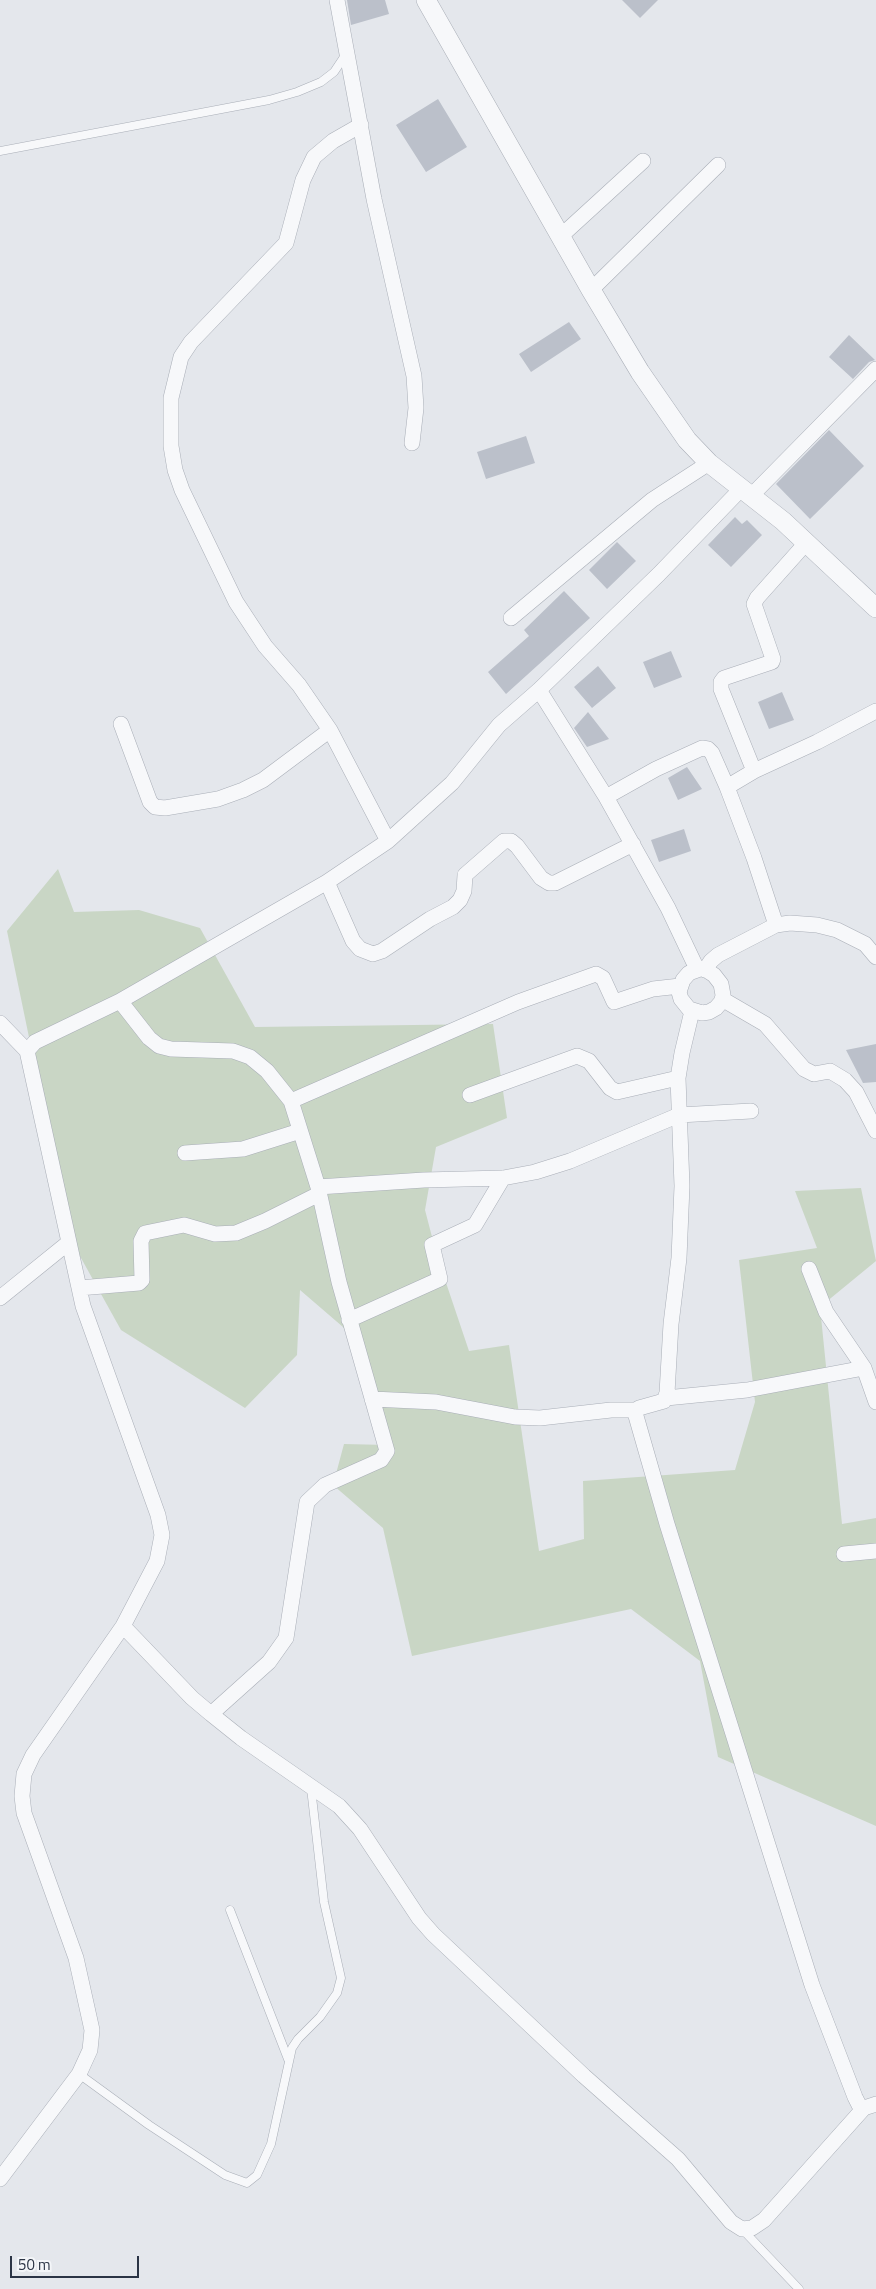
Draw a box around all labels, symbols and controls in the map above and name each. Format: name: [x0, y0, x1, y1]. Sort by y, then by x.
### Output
scale bar: [12, 2246, 141, 2278]
text: 50 m: [18, 2253, 51, 2276]

